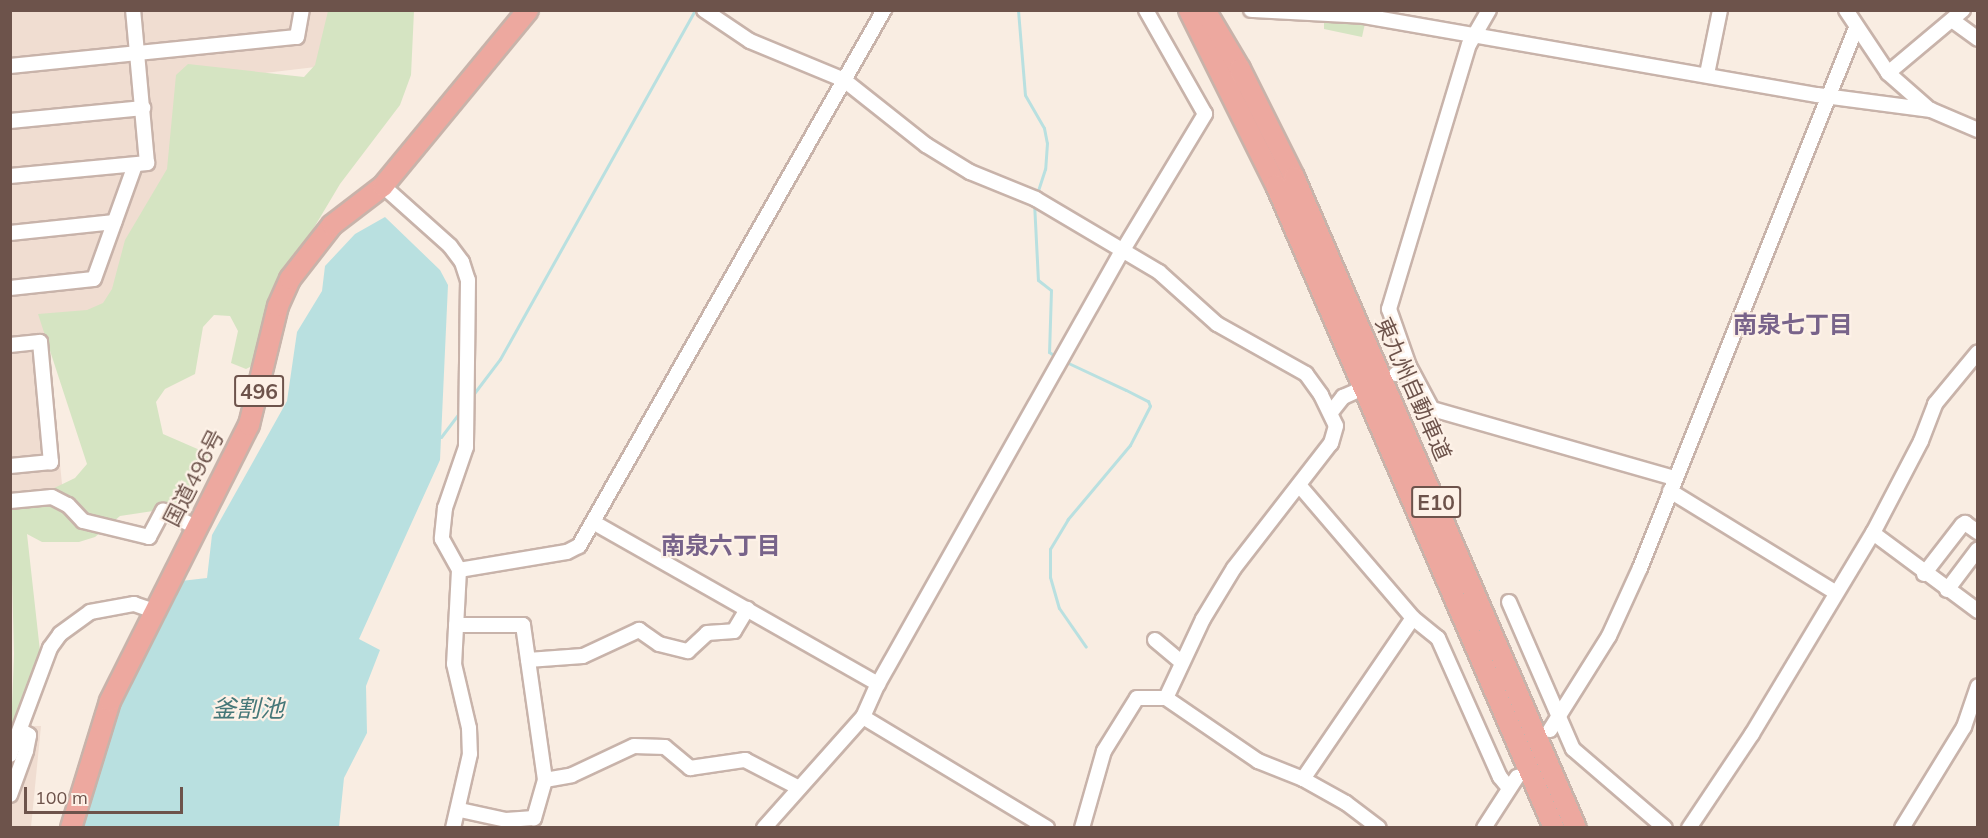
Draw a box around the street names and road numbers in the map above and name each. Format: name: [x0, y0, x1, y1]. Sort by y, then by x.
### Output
street label: 東九州自動車道: [1370, 313, 1456, 465]
road number: 496: [234, 373, 284, 409]
street label: 国道496号: [158, 425, 230, 531]
road number: E10: [1410, 484, 1462, 520]

